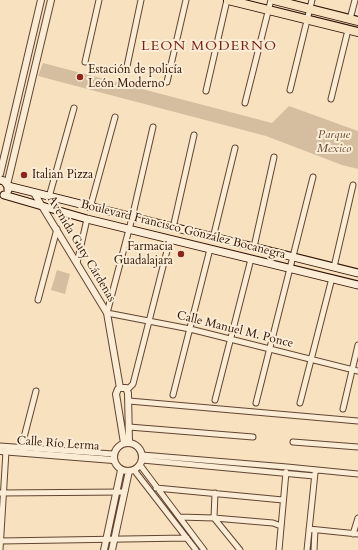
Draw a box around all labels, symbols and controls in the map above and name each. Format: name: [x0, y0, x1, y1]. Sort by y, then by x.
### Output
district label: LEON MODERNO: [141, 39, 277, 55]
place label: Estación de policía León Moderno: [88, 63, 182, 91]
marker: Estación de policía León Moderno: [75, 72, 85, 82]
park label: Parque Mexico: [317, 128, 351, 156]
place label: Italian Pizza: [32, 168, 93, 182]
marker: Italian Pizza: [19, 170, 29, 180]
street label: Avenida Guty Cárdenas: [44, 193, 118, 305]
street label: Boulevard Francisco González Bocanegra: [79, 198, 287, 262]
place label: Farmacia Guadalajara: [114, 240, 173, 268]
marker: Farmacia Guadalajara: [176, 249, 186, 259]
street label: Calle Manuel M. Ponce: [175, 309, 295, 351]
street label: Calle Río Lerma: [16, 434, 100, 454]

